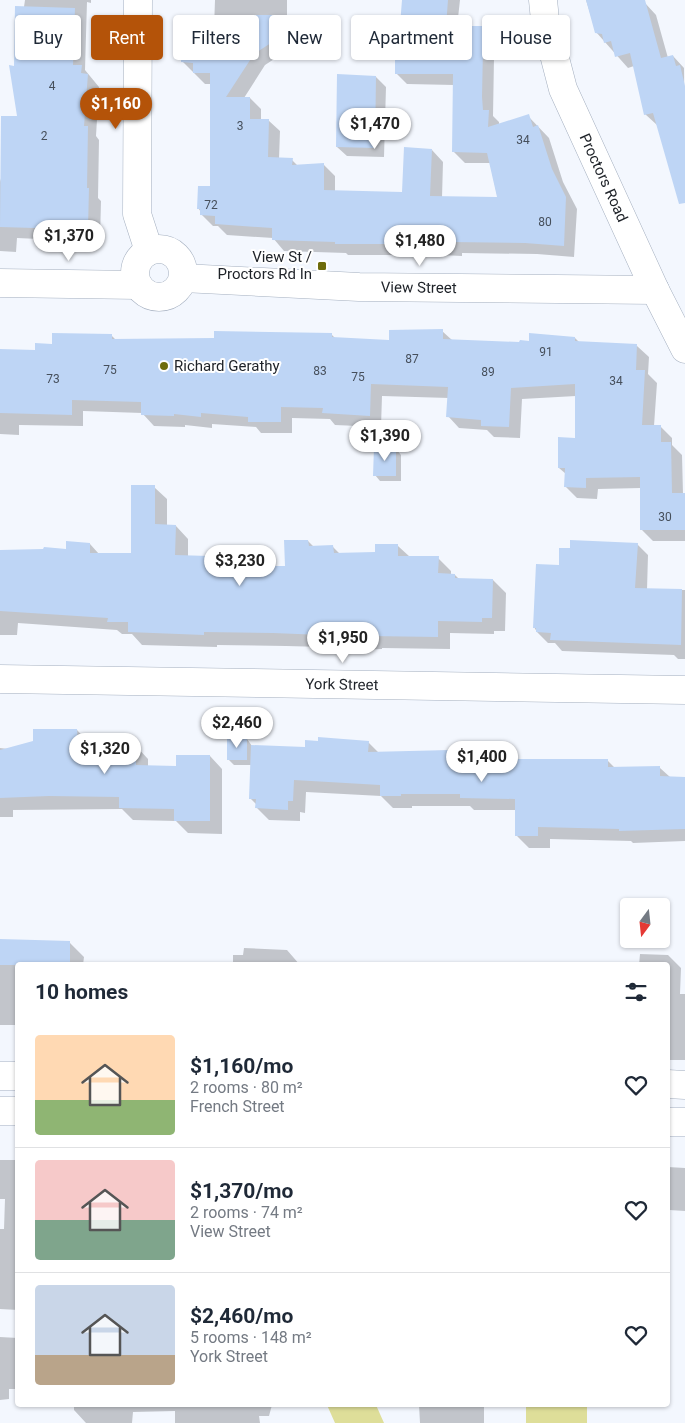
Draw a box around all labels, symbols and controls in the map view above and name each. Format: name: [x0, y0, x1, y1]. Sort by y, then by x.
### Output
chip: Buy: [15, 15, 81, 60]
chip: Rent: [91, 15, 163, 60]
chip: Filters: [173, 15, 259, 60]
chip: New: [269, 15, 341, 60]
chip: Apartment: [351, 15, 472, 60]
chip: House: [482, 15, 570, 60]
house number: 4: [49, 79, 56, 93]
pin: $1,160: [75, 88, 157, 130]
text: $1,160: [91, 94, 141, 113]
pin: $1,470: [334, 108, 416, 150]
text: $1,470: [350, 114, 400, 133]
house number: 3: [237, 119, 243, 133]
house number: 2: [41, 129, 48, 143]
street label: Proctors Road: [576, 131, 632, 225]
house number: 34: [516, 133, 530, 147]
house number: 72: [204, 198, 218, 212]
house number: 80: [538, 215, 552, 229]
pin: $1,370: [28, 220, 110, 262]
pin: $1,480: [379, 224, 461, 267]
text: $1,370: [44, 226, 94, 245]
text: $1,480: [395, 231, 445, 250]
place label: View St / Proctors Rd In: [218, 248, 312, 283]
marker: View St / Proctors Rd In: [316, 260, 328, 272]
street label: View Street: [381, 278, 457, 297]
house number: 91: [539, 345, 553, 359]
house number: 87: [405, 352, 419, 366]
place label: Richard Gerathy: [174, 357, 280, 375]
marker: Richard Gerathy: [158, 360, 170, 372]
house number: 75: [103, 363, 117, 377]
house number: 83: [313, 364, 327, 378]
house number: 89: [481, 365, 495, 379]
house number: 75: [351, 370, 365, 384]
house number: 73: [46, 372, 60, 386]
house number: 34: [609, 374, 623, 388]
pin: $1,390: [344, 420, 426, 462]
text: $1,390: [360, 426, 410, 445]
house number: 30: [658, 510, 672, 524]
pin: $3,230: [199, 544, 281, 587]
text: $3,230: [215, 551, 265, 570]
pin: $1,950: [302, 622, 384, 664]
text: $1,950: [318, 628, 368, 647]
street label: York Street: [305, 675, 379, 694]
pin: $2,460: [196, 706, 278, 749]
text: $2,460: [212, 713, 262, 732]
pin: $1,320: [64, 732, 146, 775]
text: $1,320: [80, 739, 130, 758]
pin: $1,400: [441, 740, 523, 783]
text: $1,400: [457, 747, 507, 766]
north arrow: [620, 898, 670, 948]
map controls: [620, 898, 670, 948]
icon: filters: [622, 978, 650, 1006]
text: 10 homes: [35, 980, 128, 1004]
text: $1,160/mo: [190, 1054, 293, 1078]
icon: home: [75, 1055, 135, 1115]
icon: heart: [622, 1071, 650, 1099]
text: 2 rooms · 80 m²: [190, 1078, 303, 1097]
text: French Street: [190, 1097, 285, 1116]
text: $1,370/mo: [190, 1179, 293, 1203]
icon: home: [75, 1180, 135, 1240]
icon: heart: [622, 1196, 650, 1224]
text: 2 rooms · 74 m²: [190, 1203, 303, 1222]
text: View Street: [190, 1222, 271, 1241]
text: $2,460/mo: [190, 1304, 293, 1328]
icon: home: [75, 1305, 135, 1365]
icon: heart: [622, 1321, 650, 1349]
text: 5 rooms · 148 m²: [190, 1328, 312, 1347]
text: York Street: [190, 1347, 268, 1366]

